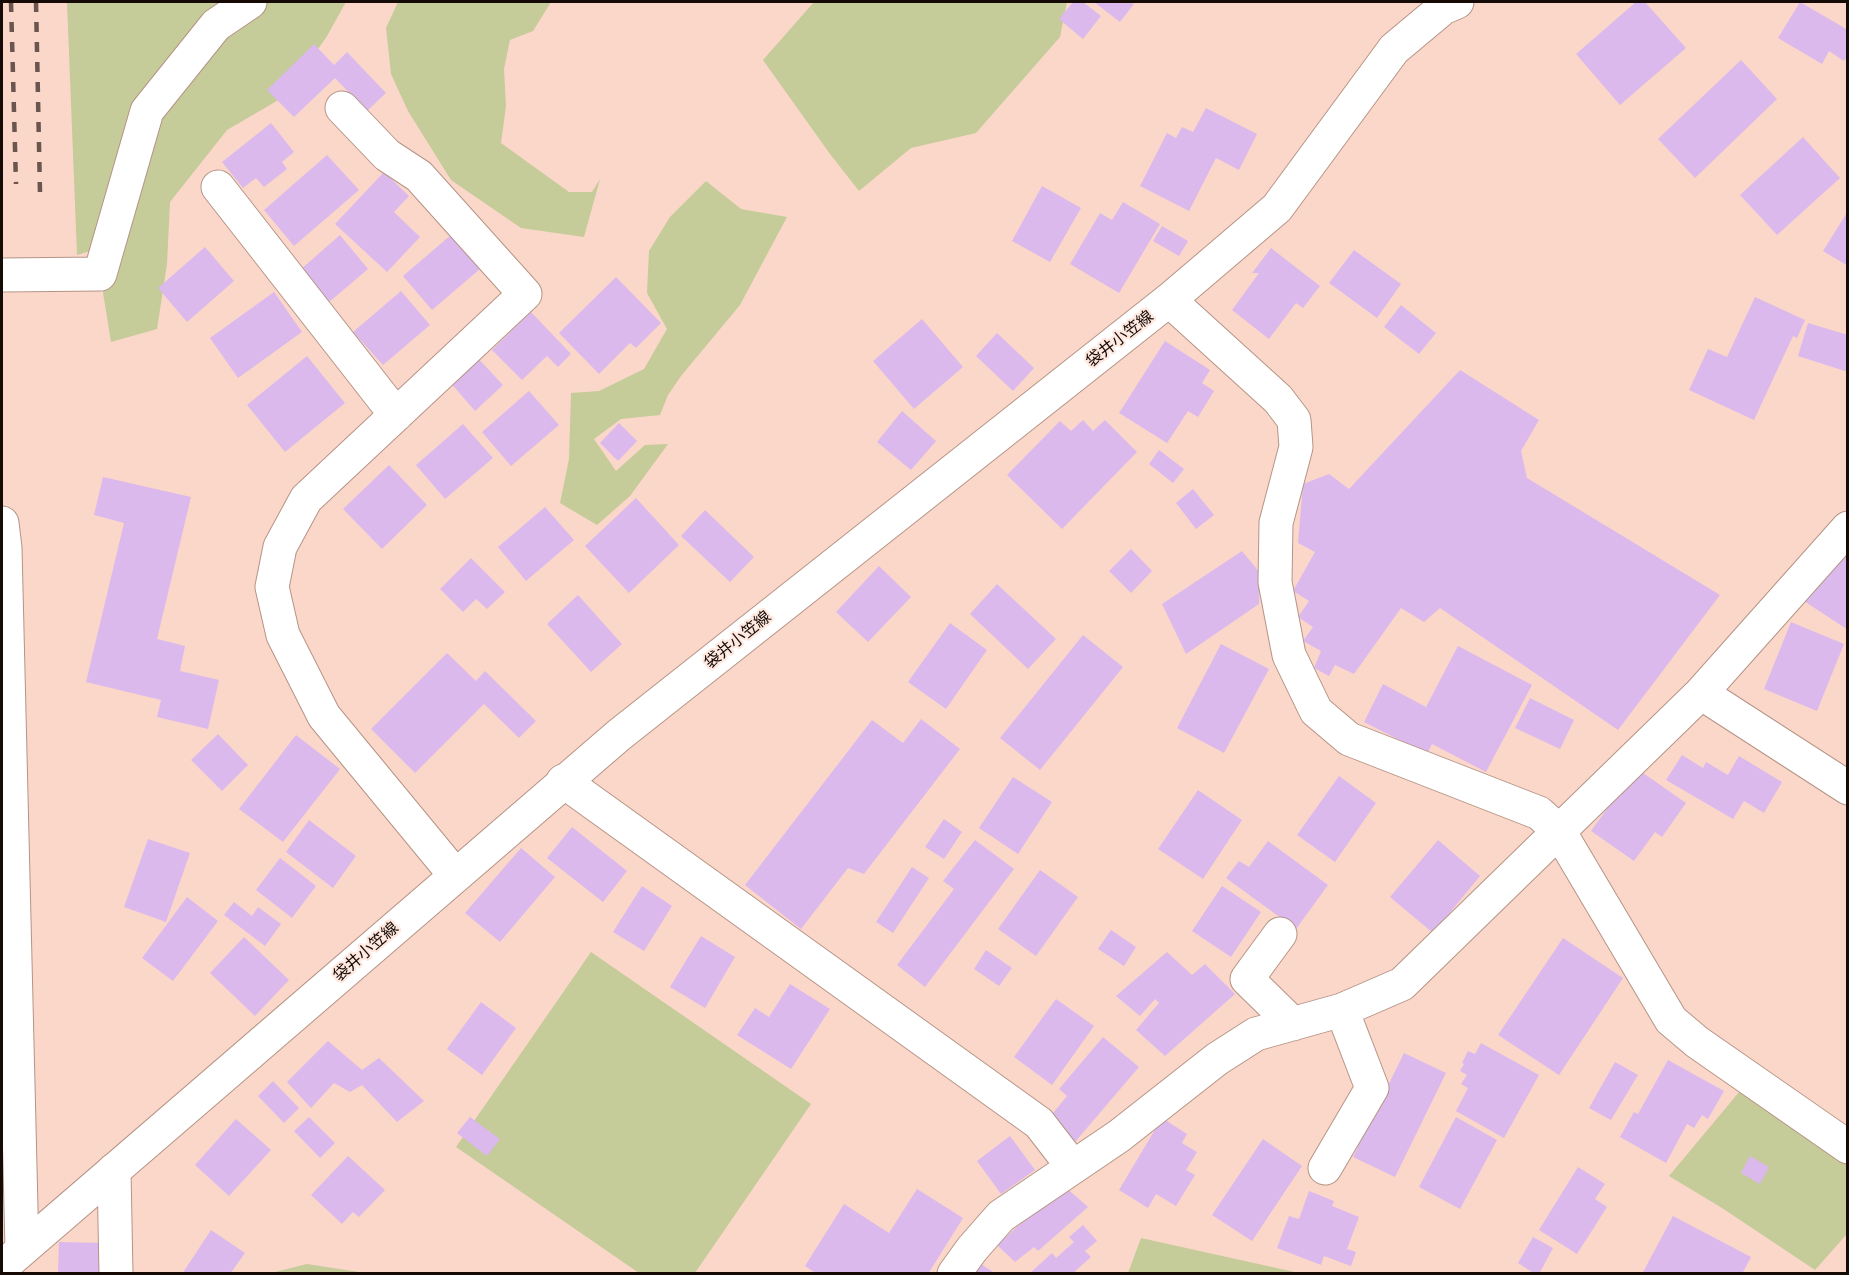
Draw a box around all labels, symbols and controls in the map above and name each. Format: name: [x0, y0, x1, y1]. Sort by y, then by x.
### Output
street label: 袋井小笠線: [1083, 307, 1157, 371]
street label: 袋井小笠線: [701, 607, 775, 673]
street label: 袋井小笠線: [330, 919, 402, 985]

